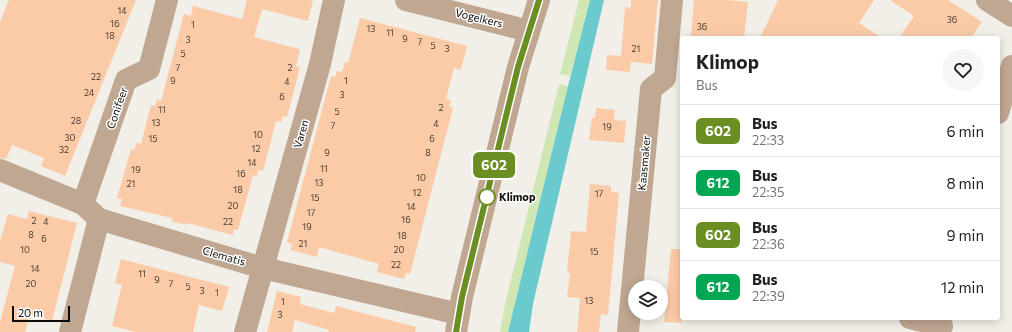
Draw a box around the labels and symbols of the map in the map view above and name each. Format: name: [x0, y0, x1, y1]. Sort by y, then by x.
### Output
house number: 14: [117, 5, 127, 16]
street label: Vogelkers: [454, 5, 504, 30]
house number: 36: [947, 14, 957, 25]
house number: 16: [110, 18, 120, 29]
house number: 1: [191, 19, 195, 30]
house number: 36: [697, 21, 707, 32]
house number: 13: [367, 23, 375, 34]
house number: 11: [386, 27, 394, 38]
house number: 18: [105, 30, 115, 41]
house number: 9: [402, 33, 408, 44]
house number: 3: [185, 34, 191, 45]
house number: 7: [418, 36, 423, 47]
house number: 5: [430, 40, 436, 51]
house number: 3: [444, 43, 450, 54]
house number: 21: [632, 43, 640, 54]
house number: 5: [180, 48, 186, 59]
house number: 7: [176, 62, 181, 73]
house number: 2: [288, 62, 293, 73]
house number: 22: [91, 71, 101, 82]
house number: 9: [170, 75, 176, 86]
house number: 1: [344, 75, 348, 86]
house number: 4: [284, 76, 290, 87]
street label: Conifeer: [103, 85, 130, 130]
house number: 24: [84, 87, 95, 98]
house number: 3: [339, 89, 345, 100]
house number: 6: [279, 91, 285, 102]
house number: 2: [439, 102, 444, 113]
house number: 11: [158, 104, 166, 115]
house number: 5: [334, 106, 340, 117]
house number: 28: [71, 115, 81, 126]
house number: 13: [152, 117, 160, 128]
street label: Varen: [290, 118, 311, 150]
house number: 4: [433, 118, 439, 129]
house number: 7: [331, 120, 336, 131]
house number: 19: [602, 121, 612, 132]
house number: 10: [253, 129, 263, 140]
house number: 30: [64, 132, 76, 143]
house number: 15: [148, 133, 158, 144]
house number: 6: [429, 133, 435, 144]
street label: Kaasmaker: [635, 134, 652, 191]
house number: 12: [252, 143, 260, 154]
house number: 32: [59, 144, 69, 155]
house number: 9: [324, 147, 330, 158]
house number: 8: [425, 147, 431, 158]
line badge: 602: [471, 152, 517, 178]
house number: 14: [247, 157, 257, 168]
house number: 11: [320, 163, 328, 174]
house number: 19: [131, 164, 141, 175]
house number: 16: [236, 168, 246, 179]
house number: 10: [416, 172, 426, 183]
house number: 13: [315, 177, 323, 188]
house number: 21: [127, 178, 135, 189]
house number: 18: [233, 184, 243, 195]
house number: 12: [413, 187, 421, 198]
marker: Klimop: [478, 188, 496, 206]
house number: 17: [595, 188, 604, 199]
place label: Klimop: [499, 190, 536, 203]
house number: 15: [310, 192, 320, 203]
house number: 20: [228, 200, 239, 211]
house number: 14: [406, 201, 416, 212]
house number: 17: [307, 207, 316, 218]
house number: 16: [401, 214, 411, 225]
house number: 2: [32, 215, 37, 226]
house number: 4: [43, 216, 49, 227]
house number: 22: [223, 216, 233, 227]
house number: 19: [302, 221, 312, 232]
house number: 8: [28, 229, 34, 240]
house number: 18: [397, 230, 407, 241]
house number: 6: [41, 233, 47, 244]
house number: 21: [299, 238, 307, 249]
street label: Clematis: [201, 243, 247, 268]
house number: 10: [20, 244, 30, 255]
house number: 20: [394, 244, 405, 255]
house number: 15: [589, 246, 599, 257]
house number: 22: [391, 259, 401, 270]
house number: 14: [30, 263, 40, 274]
house number: 11: [138, 268, 146, 279]
house number: 9: [154, 274, 160, 285]
house number: 20: [26, 278, 37, 289]
house number: 7: [169, 278, 174, 289]
house number: 5: [185, 281, 191, 292]
house number: 3: [199, 285, 205, 296]
house number: 1: [215, 287, 219, 298]
house number: 13: [585, 295, 593, 306]
house number: 1: [281, 296, 285, 307]
scale bar: [12, 304, 70, 323]
house number: 3: [277, 309, 283, 320]

